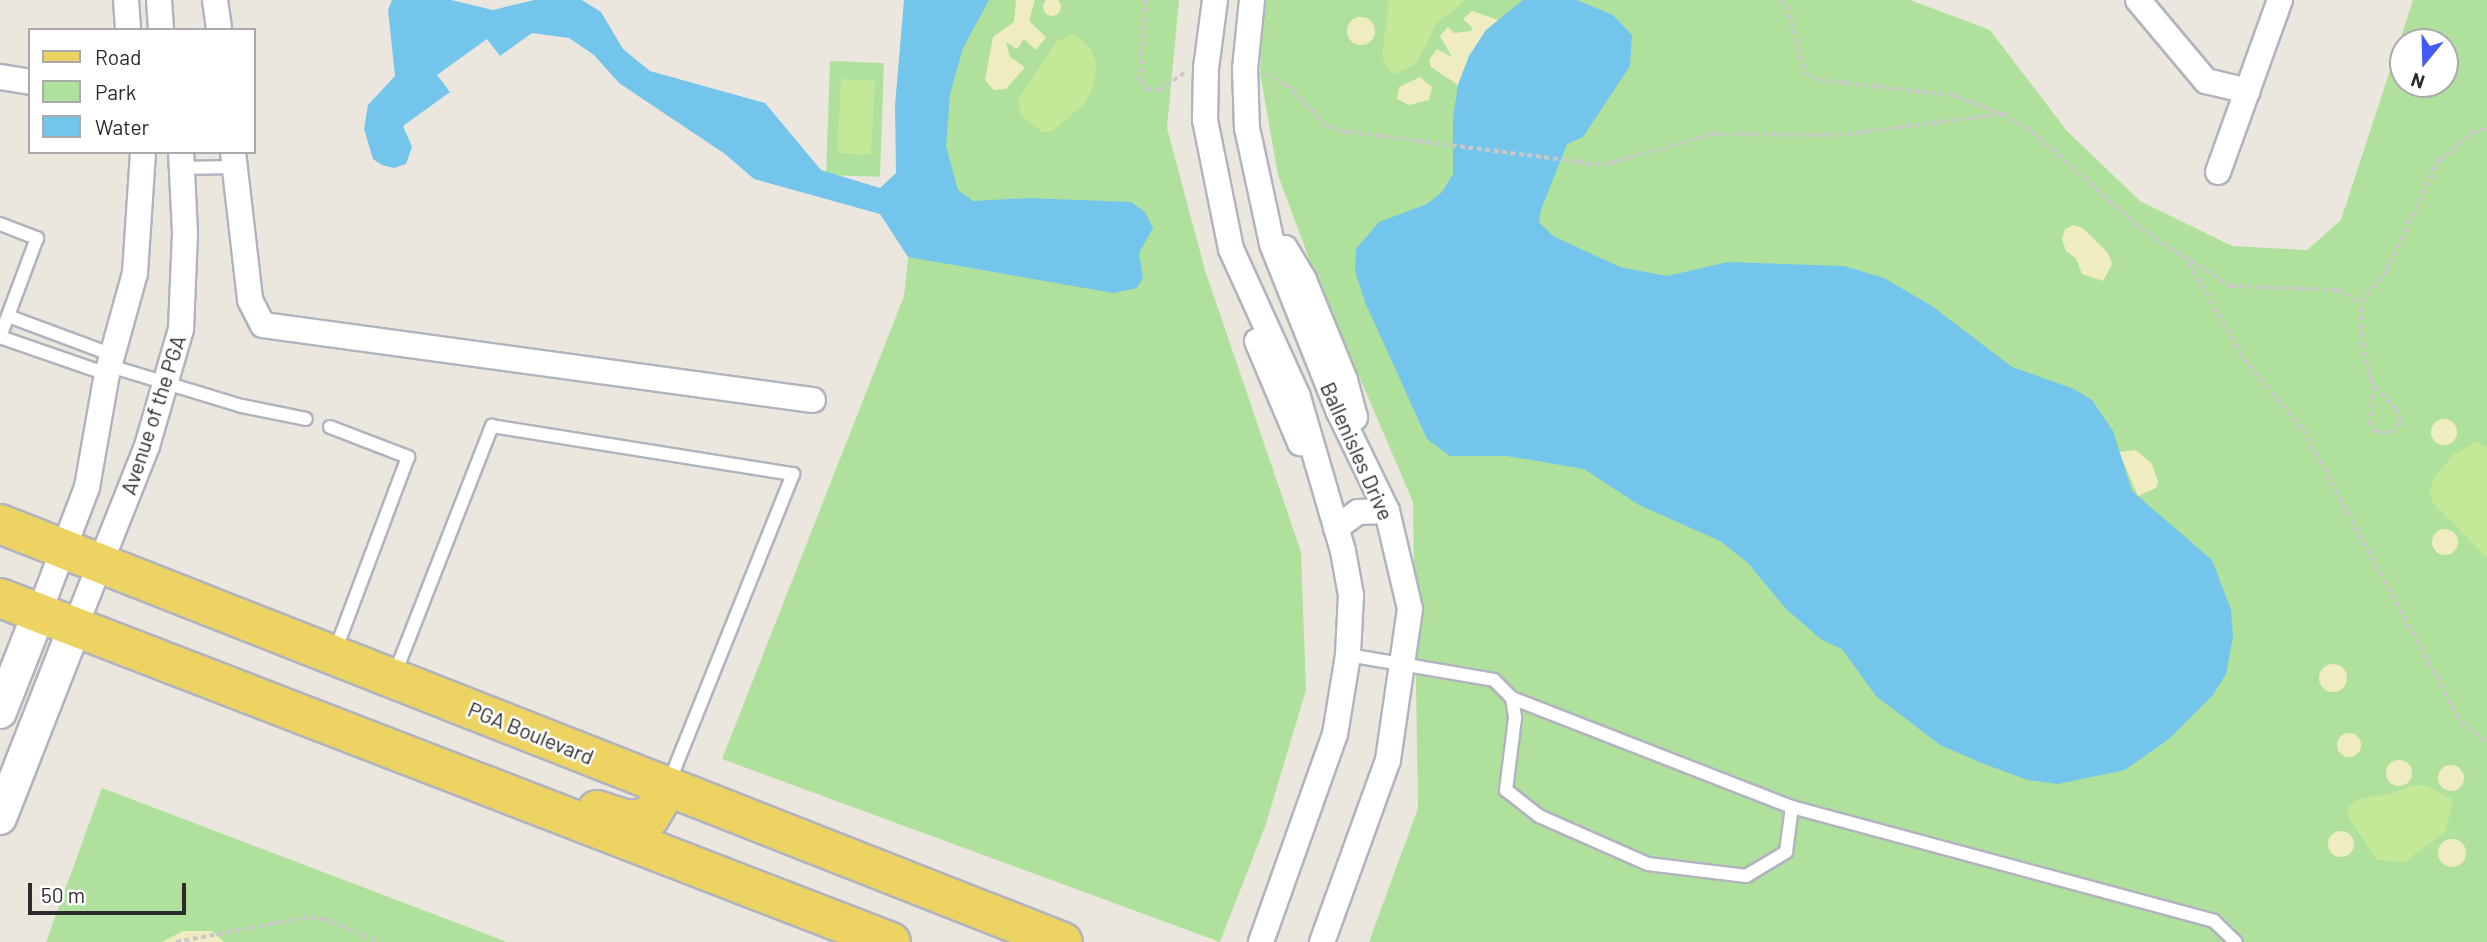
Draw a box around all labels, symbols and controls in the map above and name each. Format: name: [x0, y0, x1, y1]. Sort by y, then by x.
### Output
legend: [28, 28, 256, 154]
north arrow: [2389, 28, 2459, 98]
text: Road: [95, 44, 141, 69]
text: N: [2408, 69, 2427, 94]
text: Park: [95, 79, 136, 104]
text: Water: [95, 114, 149, 139]
street label: Avenue of the PGA: [115, 332, 191, 498]
street label: Ballenisles Drive: [1315, 378, 1399, 524]
street label: PGA Boulevard: [464, 696, 598, 770]
scale bar: [32, 869, 189, 913]
text: 50 m: [41, 882, 85, 907]

